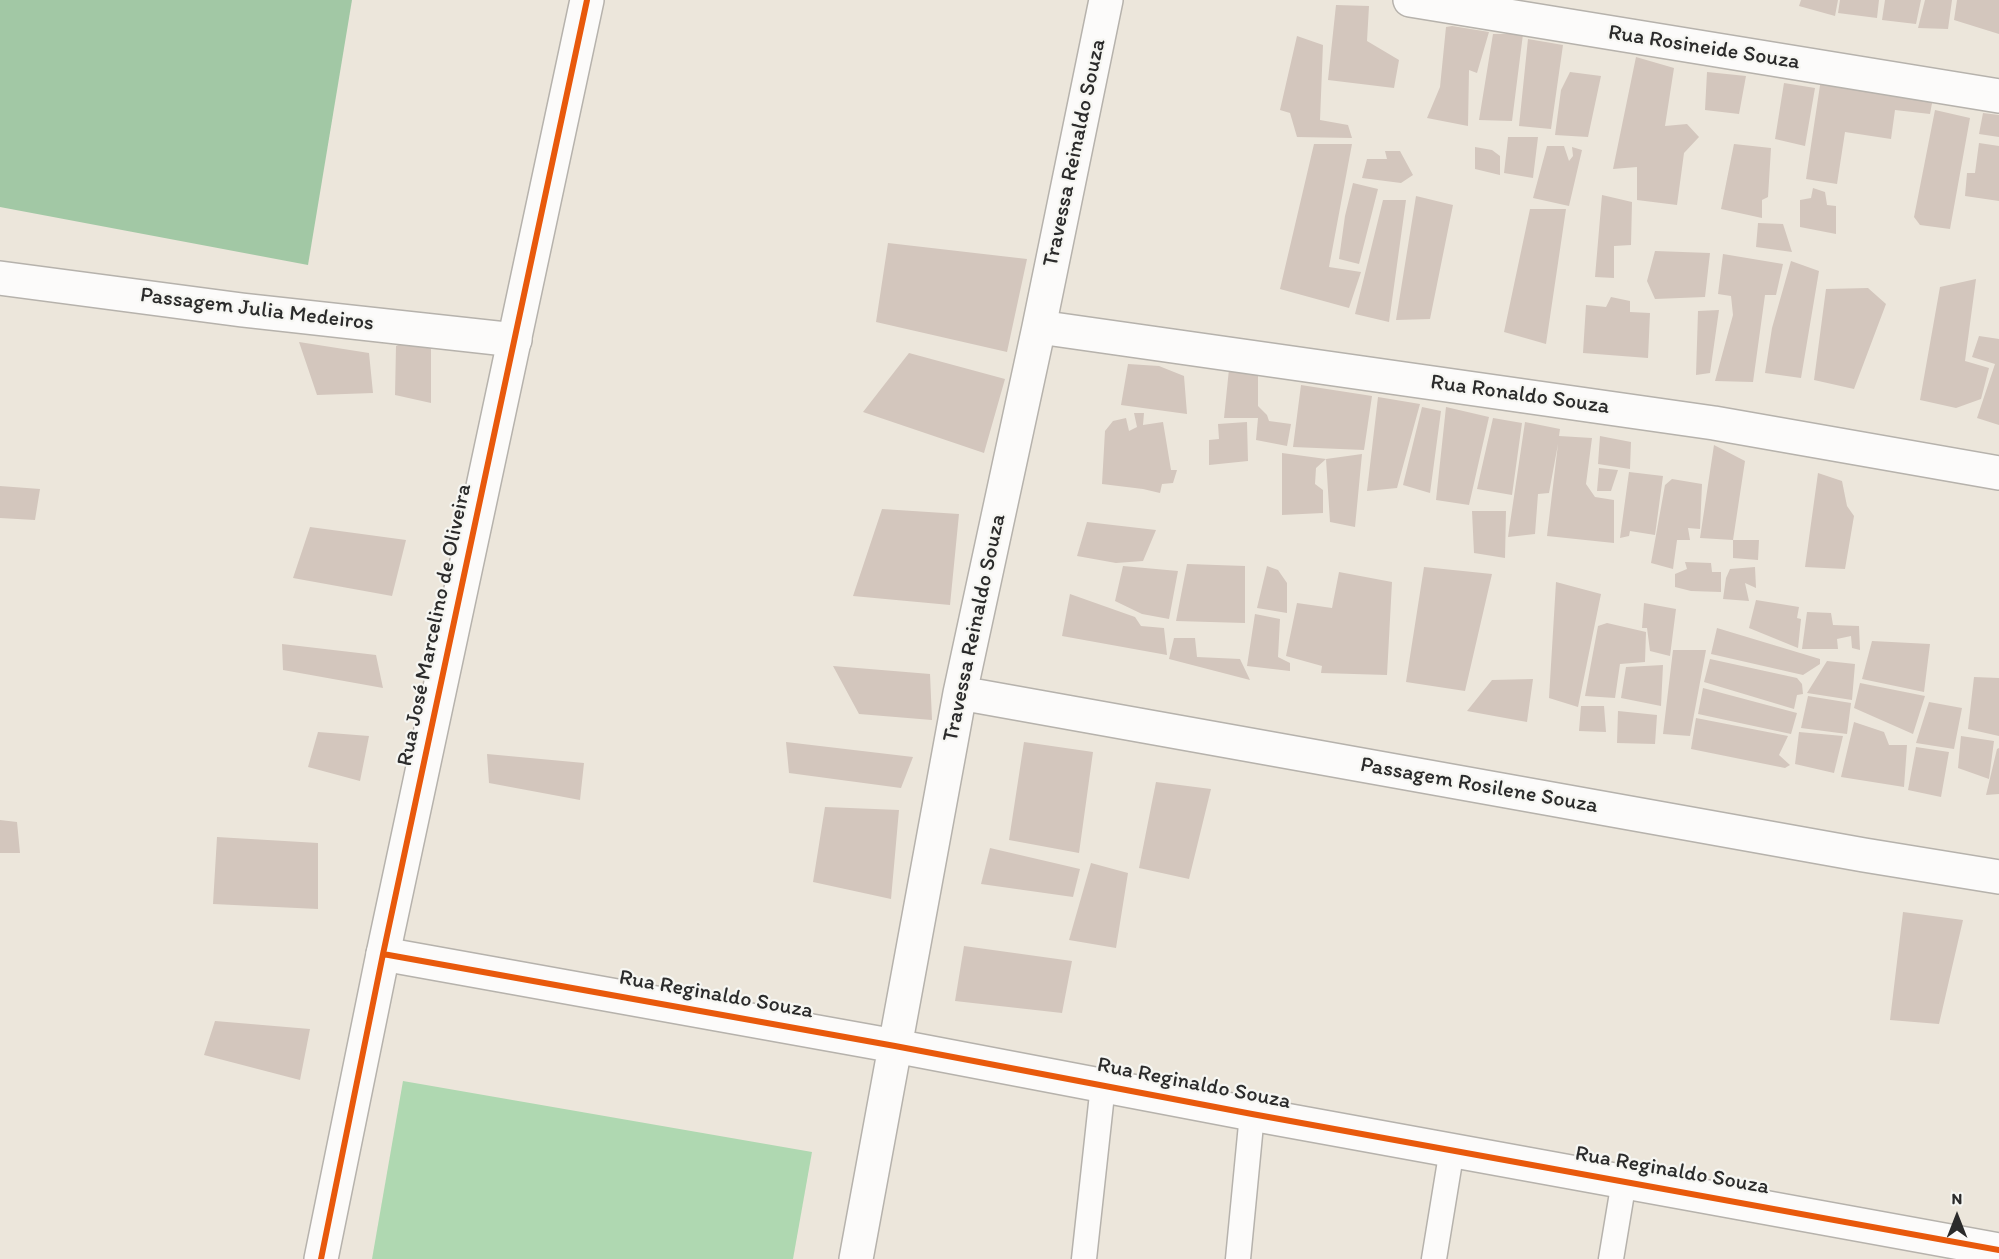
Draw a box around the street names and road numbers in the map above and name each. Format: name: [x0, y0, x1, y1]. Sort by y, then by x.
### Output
street label: Rua Rosineide Souza: [1606, 20, 1802, 76]
street label: Travessa Reinaldo Souza: [1038, 37, 1112, 269]
street label: Passagem Julia Medeiros: [139, 283, 375, 337]
street label: Rua Ronaldo Souza: [1429, 369, 1611, 421]
street label: Rua José Marcelino de Oliveira: [392, 481, 478, 769]
street label: Travessa Reinaldo Souza: [938, 512, 1012, 744]
street label: Passagem Rosilene Souza: [1358, 752, 1600, 820]
street label: Rua Reginaldo Souza: [617, 965, 815, 1025]
street label: Rua Reginaldo Souza: [1095, 1052, 1293, 1116]
street label: Rua Reginaldo Souza: [1573, 1141, 1771, 1201]

